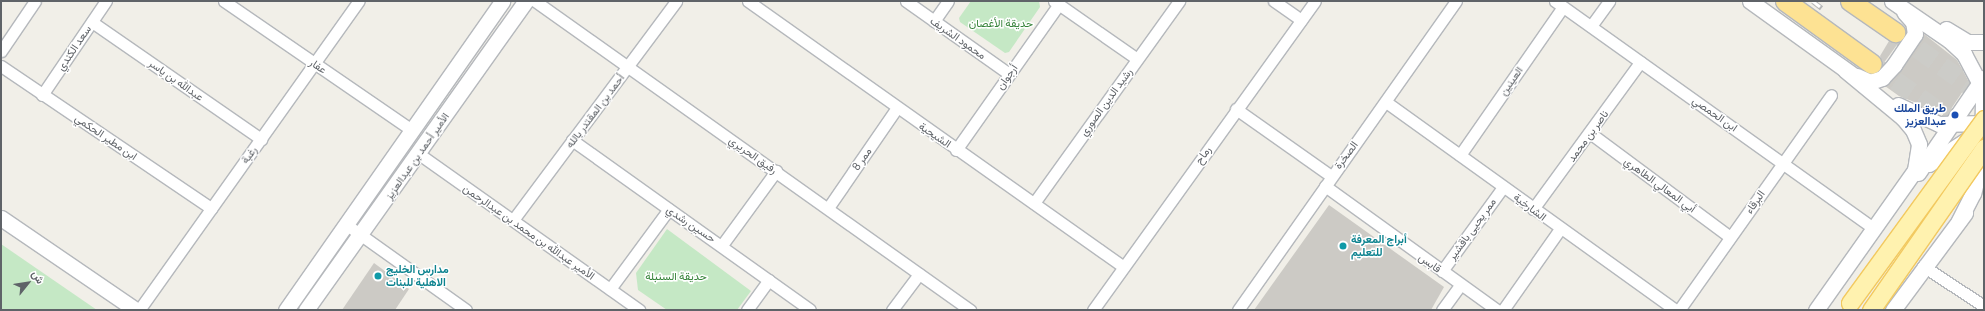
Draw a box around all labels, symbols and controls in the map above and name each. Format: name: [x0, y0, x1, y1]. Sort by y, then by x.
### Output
street label: محمود الشريف: [928, 14, 988, 62]
park label: حديقة الأغصان: [969, 16, 1033, 30]
street label: سعد الكندي: [54, 23, 94, 73]
street label: عبدالله بن ياسر: [146, 56, 206, 104]
street label: عفار: [307, 56, 329, 76]
street label: أرجوان: [994, 62, 1020, 92]
street label: العينين: [1496, 64, 1526, 98]
street label: رشيد الدين الصوري: [1077, 65, 1135, 139]
street label: أحمد بن المقتدر بالله: [563, 71, 627, 151]
street label: ابن الحمصي: [1690, 94, 1740, 134]
place label: طريق الملك عبدالعزيز: [1894, 102, 1946, 128]
street label: ناصر بن محمد: [1565, 108, 1611, 164]
marker: طريق الملك عبدالعزيز: [1949, 109, 1961, 121]
street label: الأمير أحمد بن عبدالعزيز: [382, 110, 452, 202]
street label: ابن مطير الحكمي: [72, 111, 140, 163]
street label: الشيحية: [916, 119, 954, 151]
street label: رفيق الحريري: [726, 134, 780, 176]
street label: الصخرة: [1331, 139, 1361, 171]
street label: رماح: [1192, 143, 1214, 167]
street label: رغبة: [238, 144, 260, 166]
street label: ممر 8: [849, 145, 875, 173]
street label: أبي المعالي الطاهري: [1622, 155, 1698, 215]
street label: الأمير عبدالله بن محمد بن عبدالرحمن: [461, 181, 597, 283]
street label: البرقاء: [1742, 188, 1768, 216]
street label: الشارخية: [1511, 190, 1549, 224]
street label: ممر يحيى باقشير: [1445, 195, 1499, 263]
street label: حسين رشدي: [664, 203, 718, 245]
place label: أبراج المعرفة للتعليم: [1351, 233, 1407, 259]
marker: أبراج المعرفة للتعليم: [1338, 241, 1348, 251]
street label: قابس: [1416, 250, 1444, 276]
north arrow: [8, 263, 48, 303]
place label: مدارس الخليج الاهلية للبنات: [386, 263, 449, 289]
text: ش: [29, 267, 49, 286]
park label: حديقة السنبلة: [645, 269, 707, 283]
marker: مدارس الخليج الاهلية للبنات: [373, 271, 383, 281]

